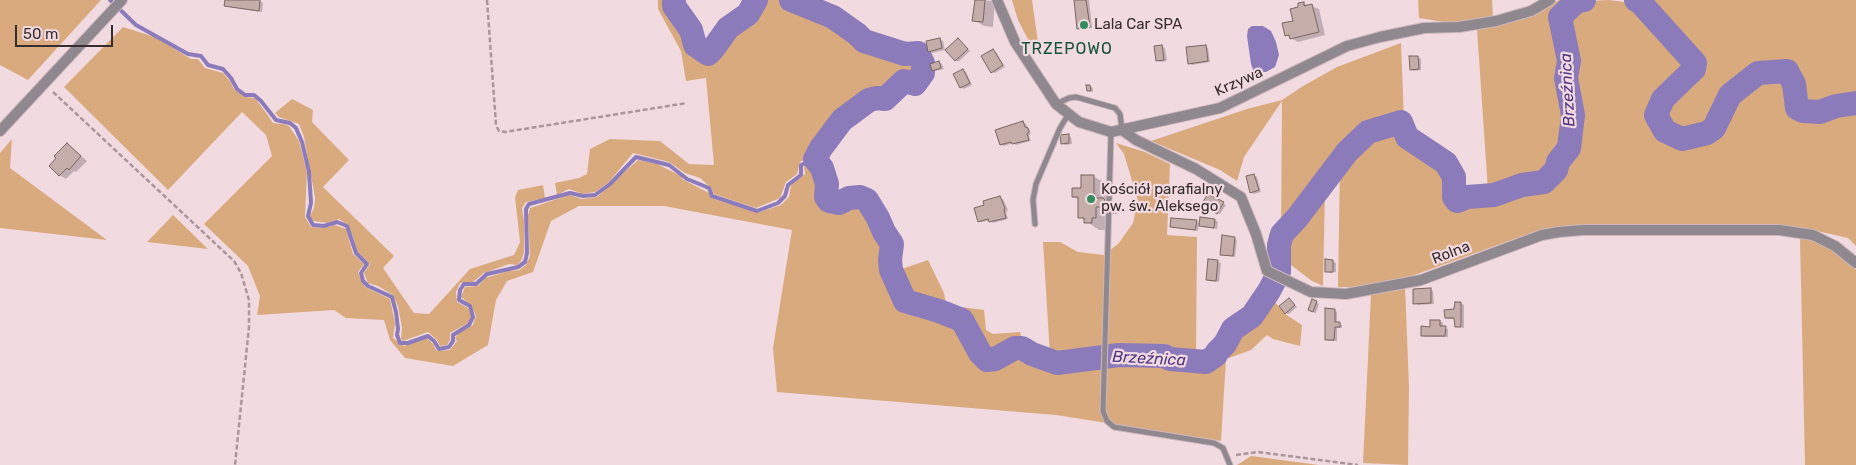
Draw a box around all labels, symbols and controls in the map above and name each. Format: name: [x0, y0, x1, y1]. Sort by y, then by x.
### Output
scale bar: [18, 15, 115, 47]
place label: Lala Car SPA: [1094, 16, 1182, 34]
marker: Lala Car SPA: [1078, 19, 1090, 31]
text: 50 m: [23, 25, 58, 43]
district label: TRZEPOWO: [1020, 39, 1114, 59]
water label: Brzeźnica: [1556, 53, 1580, 127]
street label: Krzywa: [1212, 63, 1266, 101]
place label: Kościół parafialny pw. św. Aleksego: [1101, 181, 1222, 216]
marker: Kościół parafialny pw. św. Aleksego: [1085, 193, 1097, 205]
street label: Rolna: [1429, 238, 1473, 268]
water label: Brzeźnica: [1112, 347, 1186, 371]

